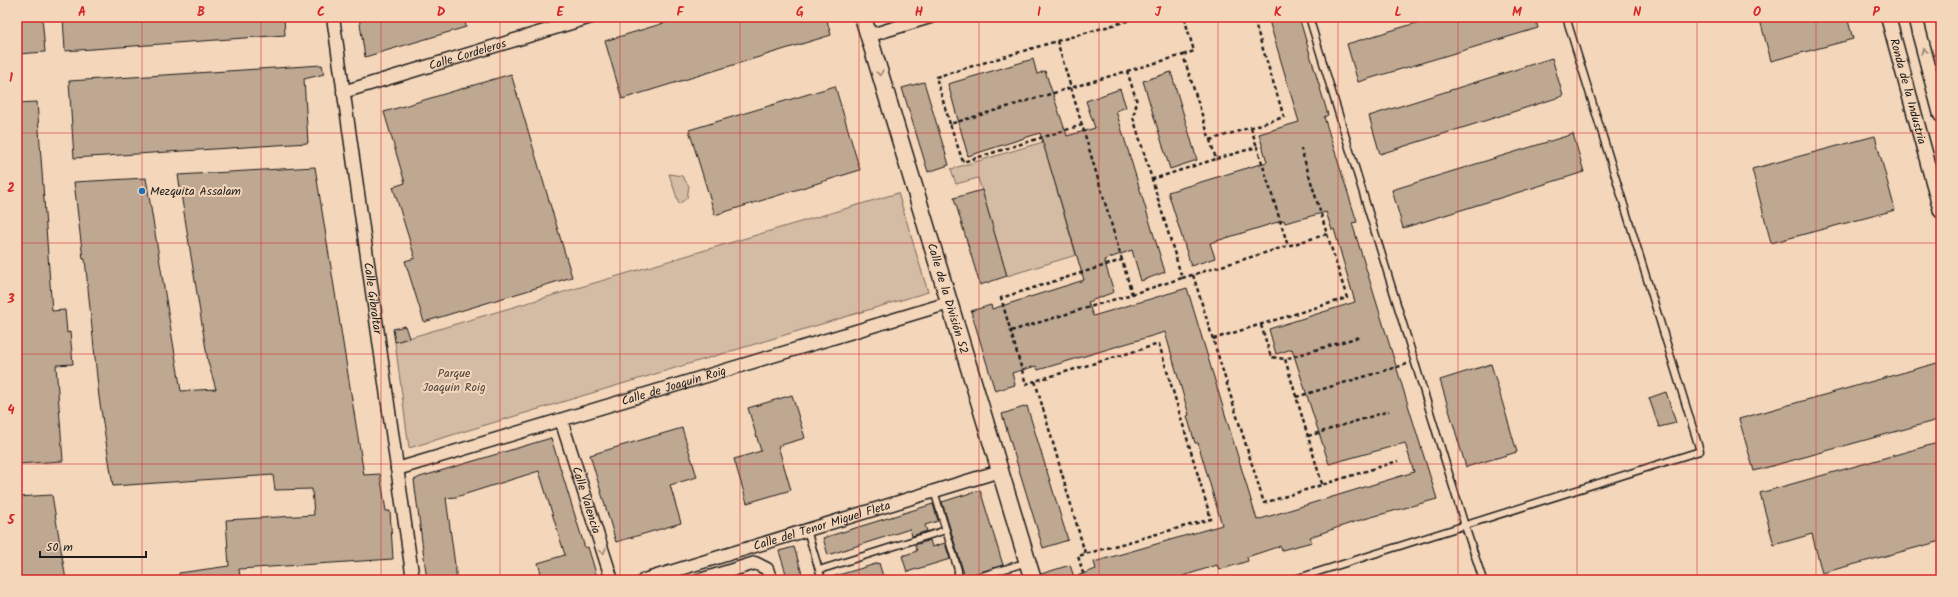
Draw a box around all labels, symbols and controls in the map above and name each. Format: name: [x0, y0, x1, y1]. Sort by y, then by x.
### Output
text: A: [78, 2, 86, 23]
text: B: [197, 2, 205, 23]
text: C: [317, 2, 325, 23]
text: D: [437, 2, 446, 23]
text: E: [556, 2, 564, 23]
text: F: [676, 2, 684, 23]
text: G: [796, 2, 804, 23]
text: H: [915, 2, 924, 23]
text: I: [1037, 2, 1041, 23]
text: J: [1155, 2, 1162, 23]
text: K: [1274, 2, 1282, 23]
text: L: [1394, 2, 1402, 23]
text: M: [1512, 2, 1522, 23]
text: N: [1633, 2, 1642, 23]
text: O: [1753, 2, 1761, 23]
text: P: [1872, 2, 1880, 23]
street label: Calle Cordeleros: [426, 34, 508, 75]
street label: Ronda de la Industria: [1885, 36, 1932, 147]
one-way arrow: [1920, 47, 1929, 54]
text: 1: [9, 68, 13, 89]
one-way arrow: [875, 69, 884, 76]
text: 2: [7, 178, 15, 199]
place label: Mezquita Assalam: [150, 182, 241, 201]
marker: Mezquita Assalam: [137, 186, 147, 196]
street label: Calle de la División 52: [922, 241, 974, 356]
street label: Calle Gibraltar: [358, 261, 388, 336]
text: 3: [6, 289, 15, 310]
street label: Calle de Joaquin Roig: [619, 361, 729, 410]
park label: Parque Joaquin Roig: [422, 364, 486, 397]
text: 4: [7, 400, 15, 421]
street label: Calle Valencia: [567, 464, 606, 536]
street label: Calle del Tenor Miguel Fleta: [751, 495, 893, 555]
text: 5: [7, 510, 16, 531]
scale bar: [40, 533, 146, 559]
text: 50 m: [46, 538, 73, 557]
one-way arrow: [598, 547, 606, 554]

